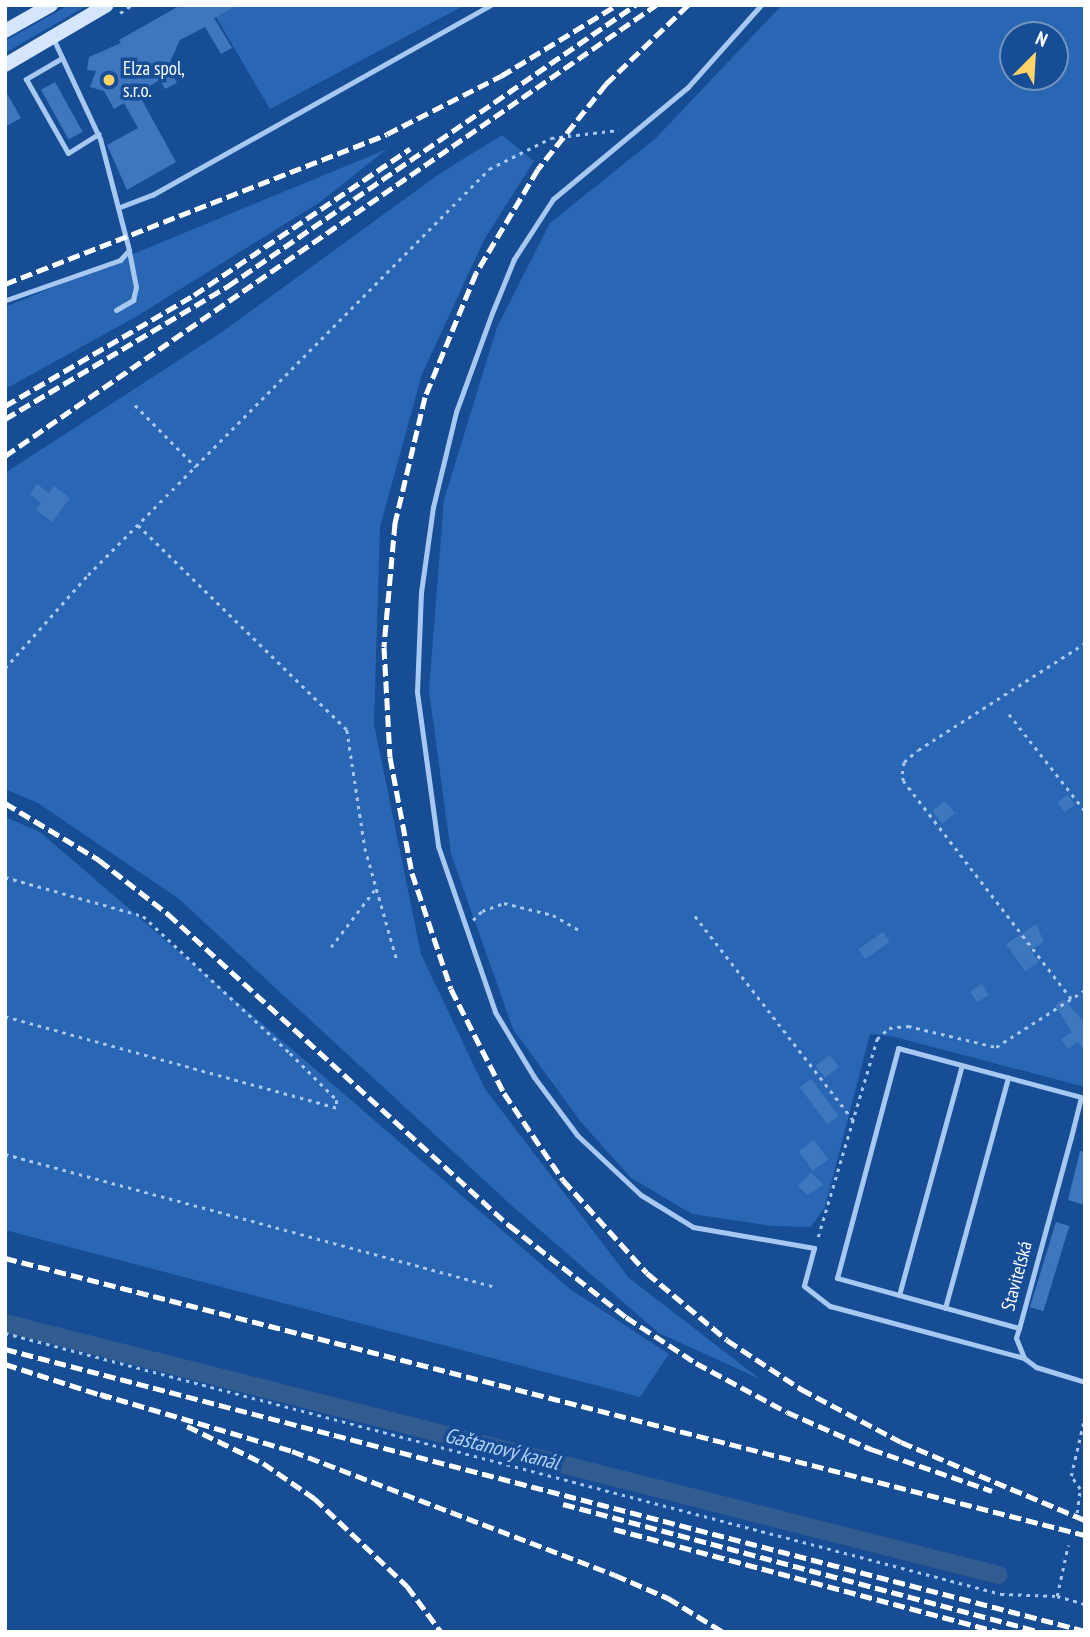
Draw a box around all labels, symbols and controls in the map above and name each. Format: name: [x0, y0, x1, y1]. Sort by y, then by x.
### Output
north arrow: [999, 21, 1069, 91]
text: N: [1032, 26, 1051, 52]
place label: Elza spol, s.r.o.: [123, 58, 185, 102]
marker: Elza spol, s.r.o.: [101, 72, 117, 88]
street label: Staviteľská: [997, 1239, 1037, 1313]
water label: Gaštanový kanál: [442, 1423, 562, 1475]

